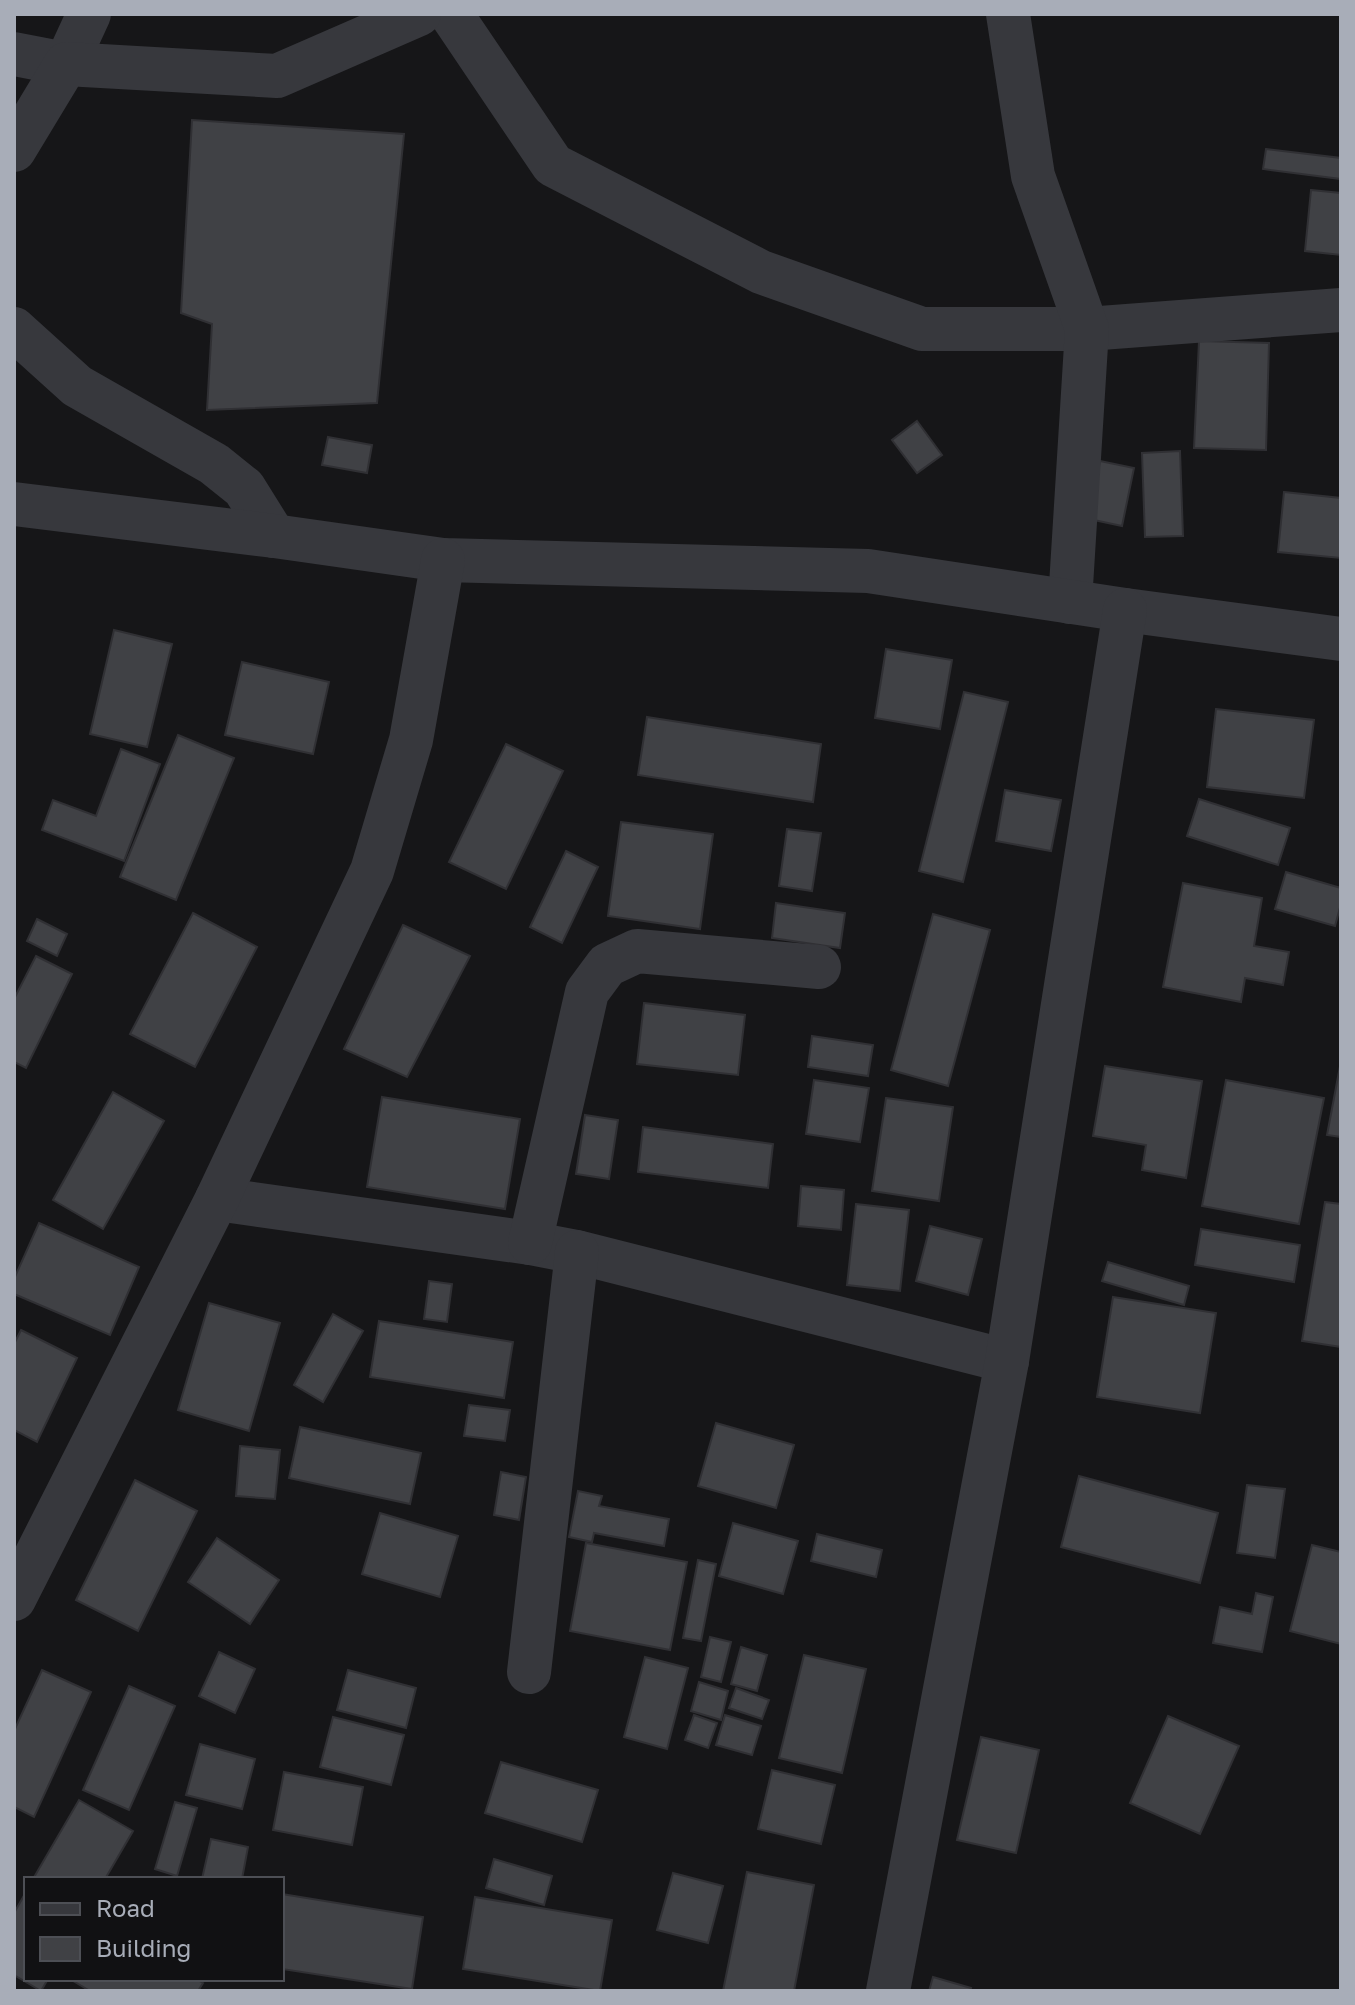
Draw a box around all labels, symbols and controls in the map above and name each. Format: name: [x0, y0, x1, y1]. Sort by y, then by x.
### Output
legend: [24, 1877, 284, 1981]
text: Road: [96, 1893, 155, 1922]
text: Building: [96, 1933, 191, 1962]

